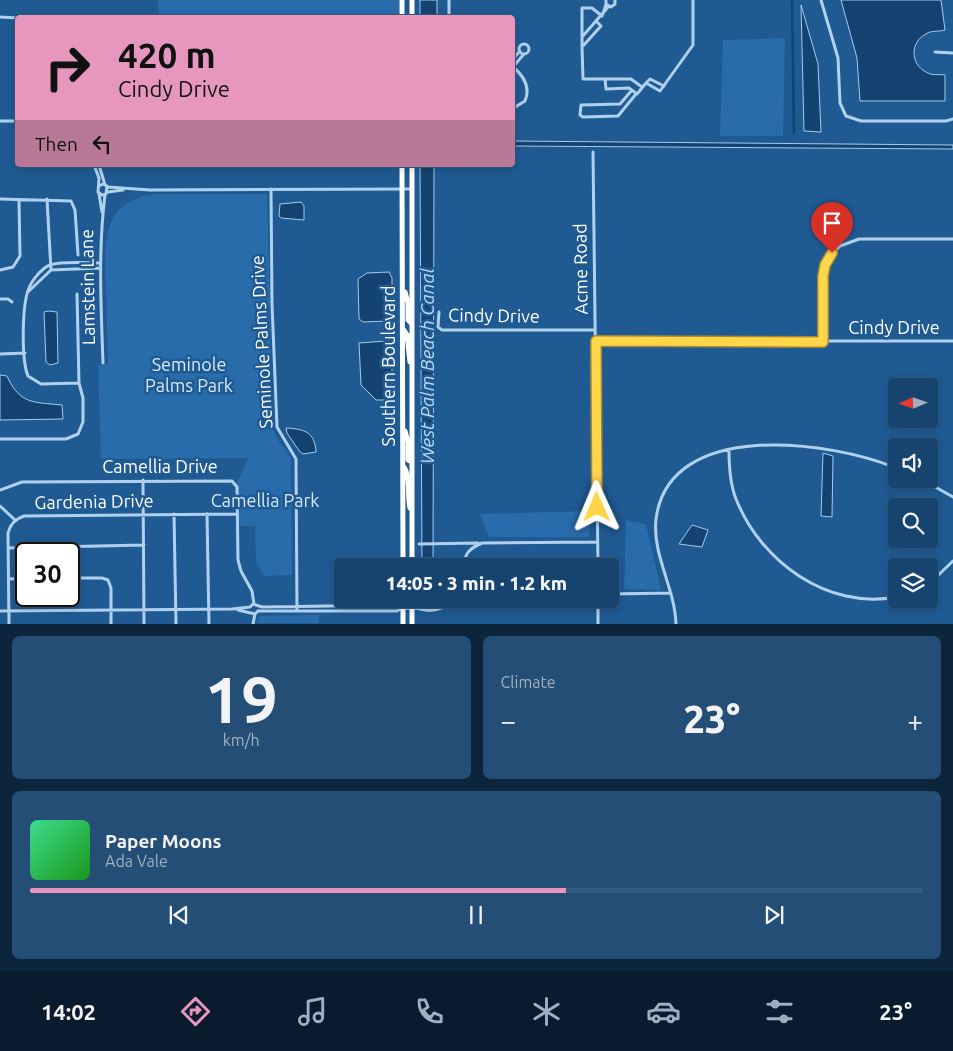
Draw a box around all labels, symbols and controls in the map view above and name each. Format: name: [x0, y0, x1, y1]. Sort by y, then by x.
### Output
icon: right: [35, 35, 100, 100]
text: 420 m: [118, 35, 216, 75]
text: Cindy Drive: [118, 76, 230, 101]
icon: left: [88, 130, 116, 158]
text: Then: [35, 133, 78, 155]
pin: [811, 202, 853, 253]
icon: arrive: [818, 209, 846, 237]
street label: Acme Road: [569, 223, 591, 315]
street label: Lamstein Lane: [76, 229, 98, 345]
street label: Seminole Palms Drive: [246, 255, 276, 429]
water label: West Palm Beach Canal: [416, 267, 438, 464]
street label: Southern Boulevard: [378, 286, 398, 447]
street label: Cindy Drive: [448, 304, 540, 326]
street label: Cindy Drive: [848, 317, 940, 337]
park label: Seminole Palms Park: [145, 354, 233, 395]
north arrow: [888, 378, 938, 428]
map controls: [888, 378, 938, 608]
button: sound: [888, 438, 938, 488]
street label: Camellia Drive: [102, 456, 218, 476]
position arrow: [570, 480, 622, 532]
street label: Gardenia Drive: [34, 490, 154, 512]
park label: Camellia Park: [211, 490, 319, 510]
button: search: [888, 498, 938, 548]
speed limit sign: 30: [15, 542, 80, 607]
button: layers: [888, 558, 938, 608]
text: 14:05 · 3 min · 1.2 km: [386, 572, 567, 594]
text: 19: [205, 662, 278, 735]
text: Climate: [501, 673, 556, 691]
text: 23°: [683, 698, 740, 740]
text: −: [501, 705, 516, 736]
text: +: [907, 705, 923, 736]
text: km/h: [223, 731, 260, 749]
text: Paper Moons: [105, 830, 222, 852]
text: Ada Vale: [105, 852, 168, 870]
icon: previous: [165, 901, 193, 929]
icon: pause: [462, 901, 490, 929]
icon: next: [760, 901, 788, 929]
icon: directions: [178, 994, 213, 1029]
icon: music: [295, 994, 330, 1029]
icon: phone: [412, 994, 447, 1029]
icon: climate: [529, 994, 564, 1029]
icon: car: [646, 994, 681, 1029]
icon: filters: [762, 994, 797, 1029]
text: 14:02: [41, 999, 96, 1024]
text: 23°: [879, 999, 912, 1024]

